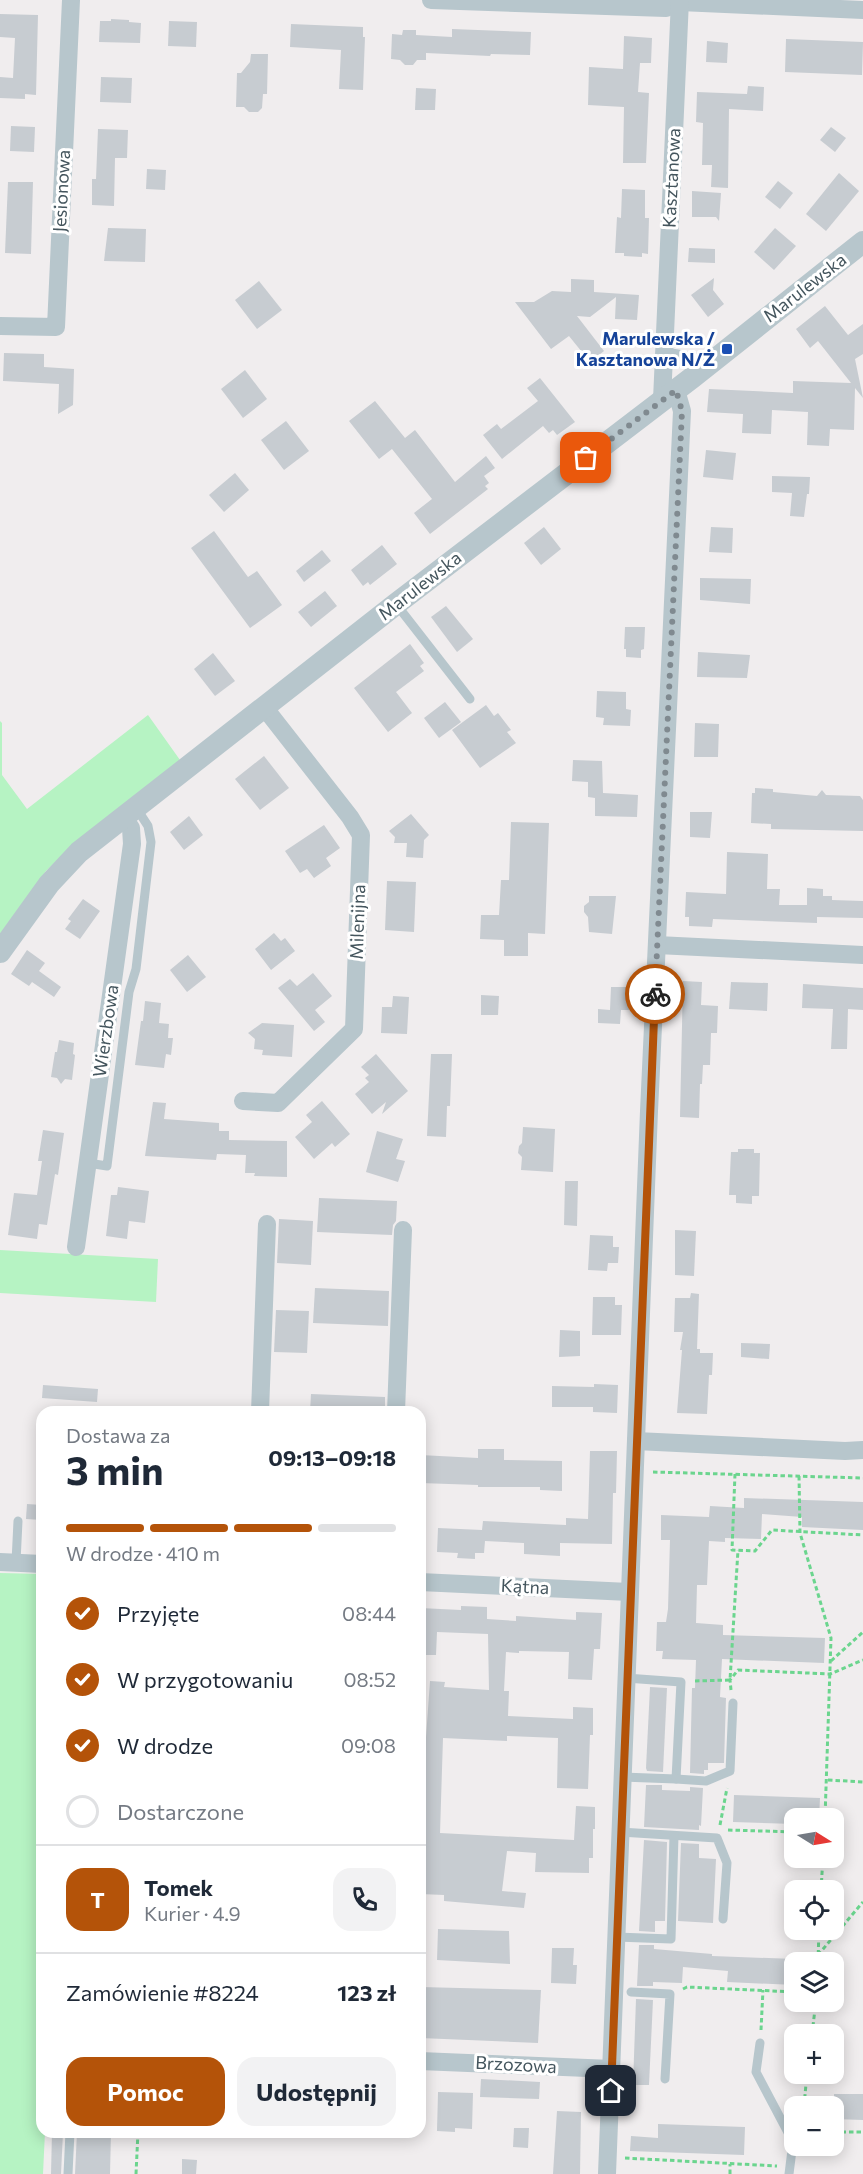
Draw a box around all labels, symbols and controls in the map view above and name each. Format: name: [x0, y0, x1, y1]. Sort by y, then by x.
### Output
street label: Kasztanowa: [657, 128, 685, 228]
street label: Jesionowa: [48, 149, 74, 233]
street label: Marulewska: [758, 248, 850, 326]
place label: Marulewska / Kasztanowa N/Ż: [576, 327, 715, 370]
marker: Marulewska / Kasztanowa N/Ż: [720, 342, 734, 356]
pin: [560, 432, 611, 483]
icon: bag: [569, 441, 602, 474]
street label: Marulewska: [373, 546, 465, 624]
street label: Milenijna: [345, 884, 369, 960]
courier: [625, 964, 685, 1024]
icon: bike: [639, 978, 672, 1011]
street label: Wierzbowa: [88, 983, 122, 1079]
text: Dostawa za: [66, 1423, 170, 1447]
text: 09:13–09:18: [268, 1444, 396, 1471]
text: 3 min: [66, 1445, 164, 1493]
text: W drodze · 410 m: [66, 1541, 220, 1565]
street label: Kątna: [500, 1574, 550, 1598]
icon: check: [66, 1597, 99, 1630]
text: Przyjęte: [117, 1600, 199, 1627]
text: 08:44: [342, 1601, 396, 1625]
icon: check: [66, 1663, 99, 1696]
text: W przygotowaniu: [117, 1666, 293, 1693]
text: 08:52: [344, 1667, 396, 1691]
icon: check: [66, 1729, 99, 1762]
text: W drodze: [117, 1732, 213, 1759]
text: 09:08: [341, 1733, 396, 1757]
text: Dostarczone: [117, 1798, 244, 1825]
north arrow: [784, 1808, 844, 1868]
map controls: [784, 1808, 844, 2156]
button: phone: [333, 1868, 396, 1931]
text: Tomek: [144, 1874, 213, 1901]
button: locate: [784, 1880, 844, 1940]
text: T: [90, 1886, 105, 1913]
text: Kurier · 4.9: [144, 1901, 241, 1925]
button: layers: [784, 1952, 844, 2012]
text: Zamówienie #8224: [66, 1979, 259, 2006]
text: 123 zł: [337, 1979, 396, 2006]
button: +: [784, 2024, 844, 2084]
street label: Brzozowa: [475, 2051, 557, 2077]
button: Pomoc: [66, 2057, 225, 2126]
button: Udostępnij: [237, 2057, 396, 2126]
pin: [585, 2065, 636, 2116]
icon: home: [594, 2074, 627, 2107]
button: −: [784, 2096, 844, 2156]

